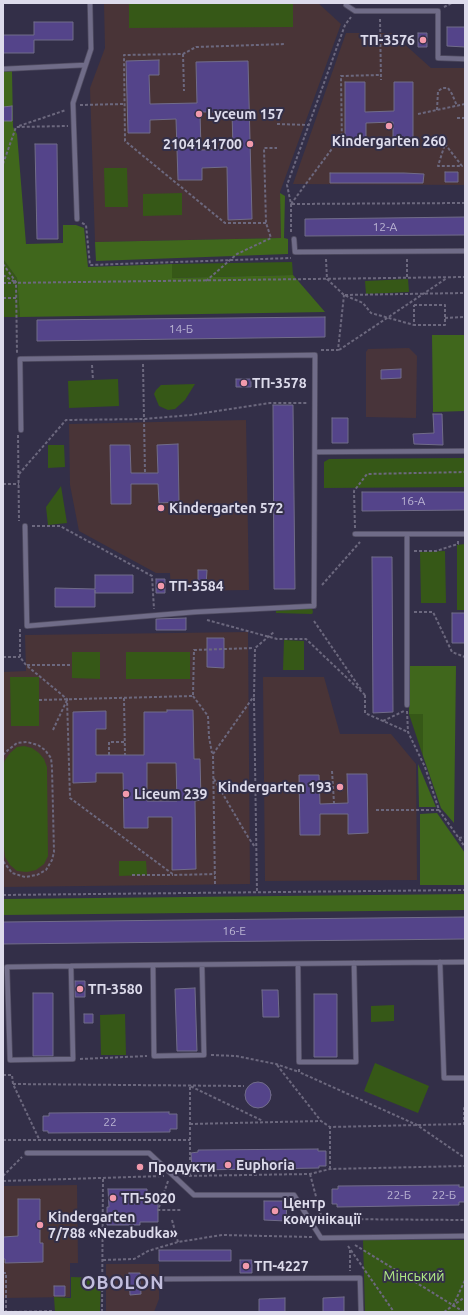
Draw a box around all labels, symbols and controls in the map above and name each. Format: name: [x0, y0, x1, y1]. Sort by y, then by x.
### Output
place label: ТП-3576: [360, 32, 415, 48]
marker: ТП-3576: [418, 35, 428, 45]
place label: Lyceum 157: [207, 106, 283, 122]
marker: Lyceum 157: [194, 109, 204, 119]
marker: Kindergarten 260: [384, 121, 394, 131]
place label: Kindergarten 260: [332, 133, 446, 149]
place label: 2104141700: [163, 136, 242, 152]
marker: 2104141700: [245, 139, 255, 149]
house number: 12-А: [373, 220, 397, 234]
house number: 14-Б: [169, 322, 193, 336]
place label: ТП-3578: [252, 375, 307, 391]
marker: ТП-3578: [239, 378, 249, 388]
house number: 16-А: [401, 494, 425, 508]
place label: Kindergarten 572: [169, 500, 283, 516]
marker: Kindergarten 572: [156, 503, 166, 513]
place label: ТП-3584: [169, 578, 224, 594]
marker: ТП-3584: [156, 581, 166, 591]
place label: Kindergarten 193: [218, 779, 332, 795]
marker: Kindergarten 193: [335, 782, 345, 792]
place label: Liceum 239: [134, 786, 208, 802]
marker: Liceum 239: [121, 789, 131, 799]
house number: 16-Е: [222, 924, 246, 938]
place label: ТП-3580: [88, 981, 143, 997]
marker: ТП-3580: [75, 984, 85, 994]
house number: 22: [103, 1115, 117, 1129]
place label: Euphoria: [236, 1157, 295, 1173]
place label: Продукти: [148, 1159, 216, 1175]
marker: Euphoria: [223, 1160, 233, 1170]
marker: Продукти: [135, 1162, 145, 1172]
house number: 22-Б: [387, 1188, 411, 1202]
house number: 22-Б: [432, 1188, 456, 1202]
place label: ТП-5020: [121, 1190, 176, 1206]
marker: ТП-5020: [108, 1193, 118, 1203]
place label: Центр комунікації: [283, 1195, 361, 1228]
marker: Центр комунікації: [270, 1206, 280, 1216]
place label: Kindergarten 7/788 «Nezabudka»: [48, 1209, 178, 1242]
marker: Kindergarten 7/788 «Nezabudka»: [35, 1220, 45, 1230]
place label: ТП-4227: [254, 1258, 309, 1274]
marker: ТП-4227: [241, 1261, 251, 1271]
park label: Мінський: [383, 1268, 445, 1284]
district label: OBOLON: [81, 1272, 165, 1294]

